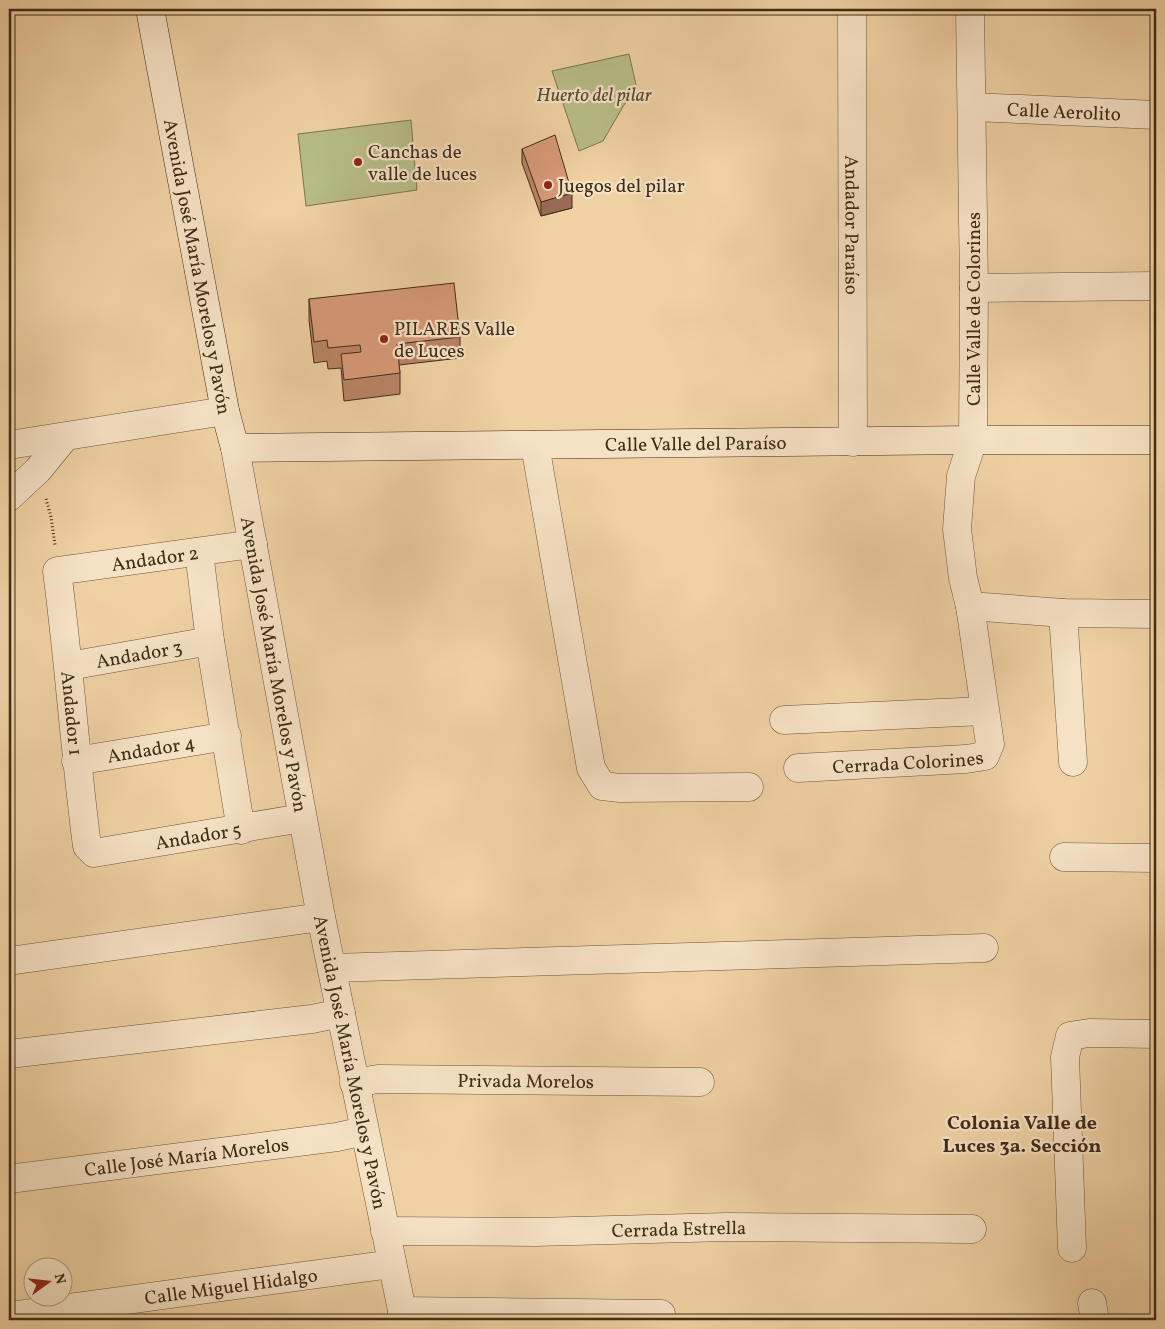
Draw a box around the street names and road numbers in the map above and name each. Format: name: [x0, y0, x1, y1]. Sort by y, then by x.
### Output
street label: Calle Aerolito: [1006, 97, 1121, 128]
street label: Avenida José María Morelos y Pavón: [156, 117, 236, 417]
street label: Andador Paraíso: [837, 155, 864, 295]
street label: Calle Valle de Colorines: [962, 212, 988, 406]
street label: Calle Valle del Paraíso: [605, 431, 787, 459]
street label: Avenida José María Morelos y Pavón: [233, 515, 313, 815]
street label: Andador 2: [110, 541, 201, 579]
street label: Andador 3: [94, 635, 184, 676]
street label: Andador 1: [53, 670, 88, 757]
street label: Andador 4: [105, 730, 197, 771]
street label: Cerrada Colorines: [832, 745, 985, 781]
street label: Andador 5: [154, 817, 243, 857]
street label: Avenida José María Morelos y Pavón: [306, 913, 392, 1212]
street label: Privada Morelos: [457, 1069, 594, 1096]
street label: Calle José María Morelos: [83, 1132, 291, 1184]
street label: Cerrada Estrella: [611, 1216, 746, 1245]
street label: Calle Miguel Hidalgo: [143, 1263, 319, 1312]

